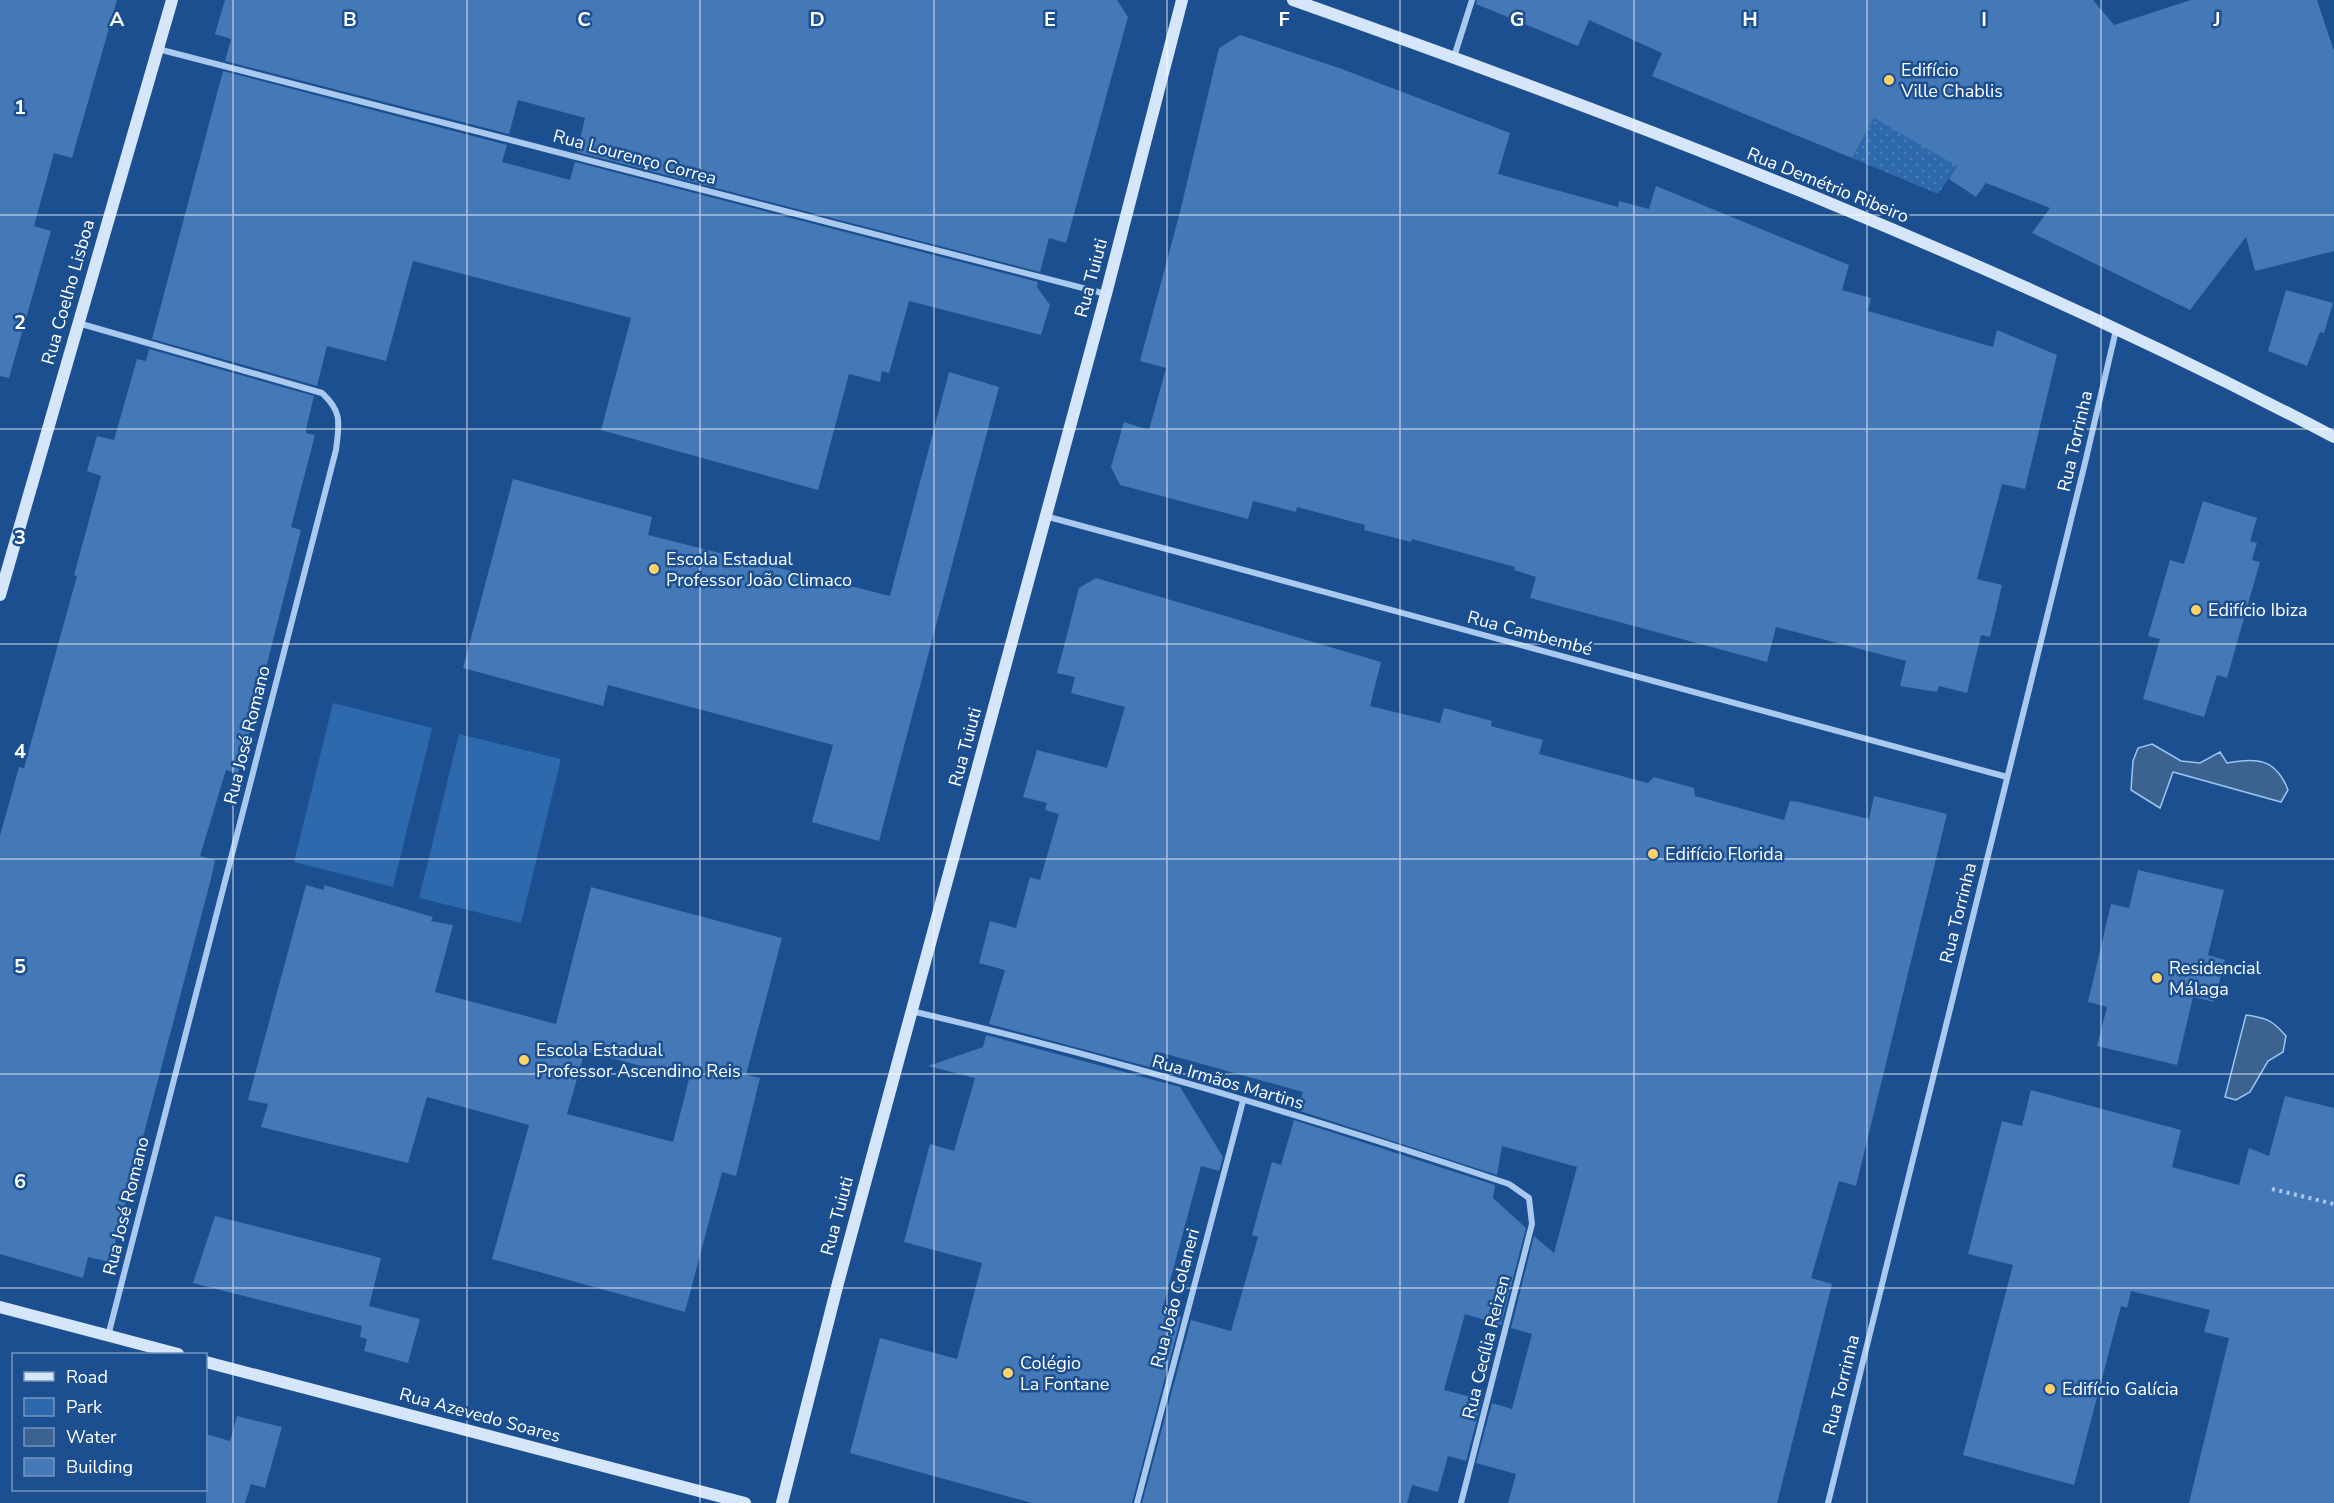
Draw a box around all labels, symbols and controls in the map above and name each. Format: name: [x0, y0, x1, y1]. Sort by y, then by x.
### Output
text: A: [110, 6, 125, 33]
text: B: [343, 6, 357, 33]
text: C: [577, 6, 591, 33]
text: D: [809, 6, 825, 33]
text: E: [1044, 6, 1056, 33]
text: F: [1278, 6, 1290, 33]
text: G: [1510, 6, 1524, 33]
text: H: [1742, 6, 1758, 33]
text: I: [1981, 6, 1987, 33]
text: J: [2212, 6, 2221, 33]
place label: Edifício Ville Chablis: [1900, 58, 2003, 103]
marker: Edifício Ville Chablis: [1882, 73, 1896, 87]
text: 1: [14, 94, 26, 121]
street label: Rua Lourenço Correa: [551, 124, 719, 190]
street label: Rua Demétrio Ribeiro: [1743, 142, 1913, 228]
street label: Rua Coelho Lisboa: [36, 216, 100, 368]
street label: Rua Tuiuti: [1069, 236, 1113, 320]
text: 2: [14, 309, 26, 336]
street label: Rua Torrinha: [2052, 388, 2098, 494]
text: 3: [14, 524, 26, 551]
place label: Escola Estadual Professor João Climaco: [666, 547, 852, 592]
marker: Escola Estadual Professor João Climaco: [647, 562, 661, 576]
place label: Edifício Ibiza: [2208, 598, 2307, 622]
marker: Edifício Ibiza: [2189, 603, 2203, 617]
street label: Rua Cambembé: [1465, 605, 1595, 661]
street label: Rua José Romano: [218, 663, 276, 807]
street label: Rua Tuiuti: [943, 705, 987, 789]
text: 4: [14, 738, 26, 765]
place label: Edifício Florida: [1665, 842, 1783, 866]
marker: Edifício Florida: [1646, 847, 1660, 861]
street label: Rua Torrinha: [1934, 860, 1982, 966]
text: 5: [14, 953, 26, 980]
place label: Residencial Málaga: [2169, 956, 2262, 1001]
marker: Residencial Málaga: [2150, 971, 2164, 985]
place label: Escola Estadual Professor Ascendino Reis: [536, 1038, 741, 1083]
street label: Rua Irmãos Martins: [1149, 1049, 1307, 1115]
marker: Escola Estadual Professor Ascendino Reis: [517, 1053, 531, 1067]
street label: Rua José Romano: [97, 1134, 155, 1278]
text: 6: [14, 1168, 26, 1195]
street label: Rua Tuiuti: [815, 1174, 859, 1258]
street label: Rua João Colaneri: [1145, 1226, 1205, 1370]
street label: Rua Cecília Reizen: [1457, 1273, 1515, 1421]
street label: Rua Torrinha: [1817, 1332, 1865, 1438]
place label: Colégio La Fontane: [1020, 1351, 1109, 1396]
legend: [12, 1353, 207, 1491]
text: Road: [66, 1365, 108, 1389]
marker: Colégio La Fontane: [1001, 1366, 1015, 1380]
place label: Edifício Galícia: [2062, 1377, 2179, 1401]
street label: Rua Azevedo Soares: [397, 1382, 563, 1448]
marker: Edifício Galícia: [2043, 1382, 2057, 1396]
text: Park: [66, 1395, 103, 1419]
text: Water: [66, 1425, 117, 1449]
text: Building: [66, 1455, 133, 1479]

